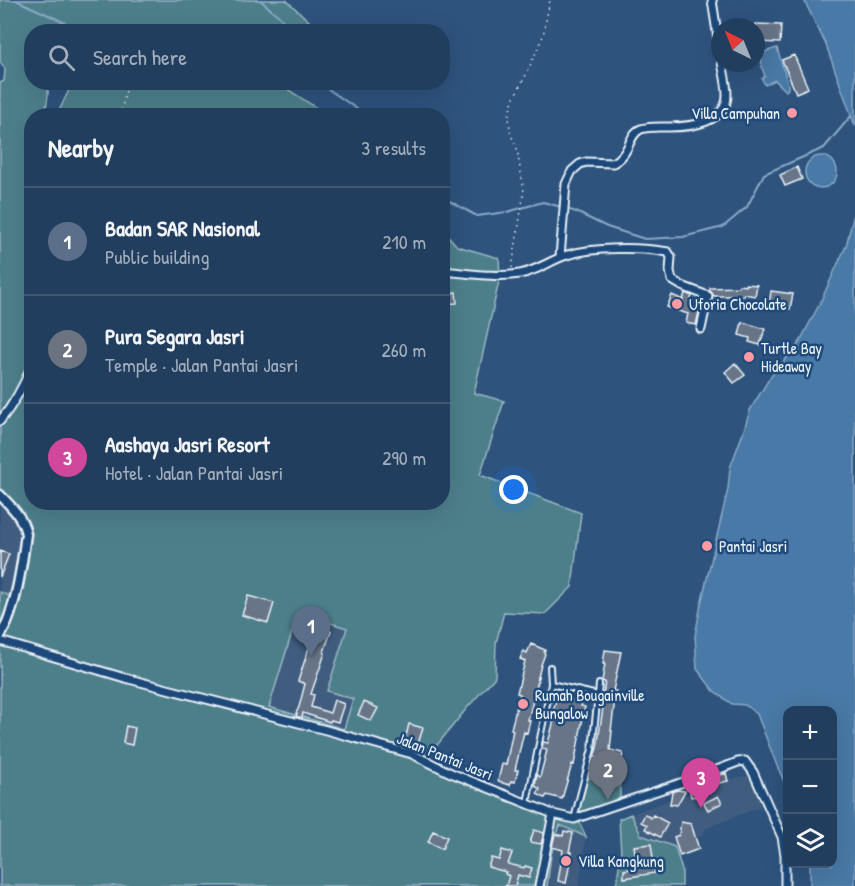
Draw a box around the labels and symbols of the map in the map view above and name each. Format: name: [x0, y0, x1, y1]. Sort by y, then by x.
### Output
north arrow: [711, 18, 765, 72]
place label: Villa Campuhan: [691, 102, 780, 124]
marker: Villa Campuhan: [785, 106, 799, 120]
place label: Uforia Chocolate: [689, 293, 787, 315]
marker: Uforia Chocolate: [670, 297, 684, 311]
place label: Turtle Bay Hideaway: [761, 337, 822, 377]
marker: Turtle Bay Hideaway: [742, 350, 756, 364]
your location: [499, 475, 528, 504]
place label: Pantai Jasri: [719, 535, 787, 557]
marker: Pantai Jasri: [700, 539, 714, 553]
pin: 1: [292, 606, 330, 656]
place label: Rumah Bougainville Bungalow: [535, 684, 645, 724]
marker: Rumah Bougainville Bungalow: [516, 697, 530, 711]
street label: Jalan Pantai Jasri: [394, 727, 496, 785]
pin: 2: [588, 750, 628, 800]
pin: 3: [682, 758, 720, 808]
place label: Villa Kangkung: [578, 850, 664, 872]
marker: Villa Kangkung: [559, 854, 573, 868]

